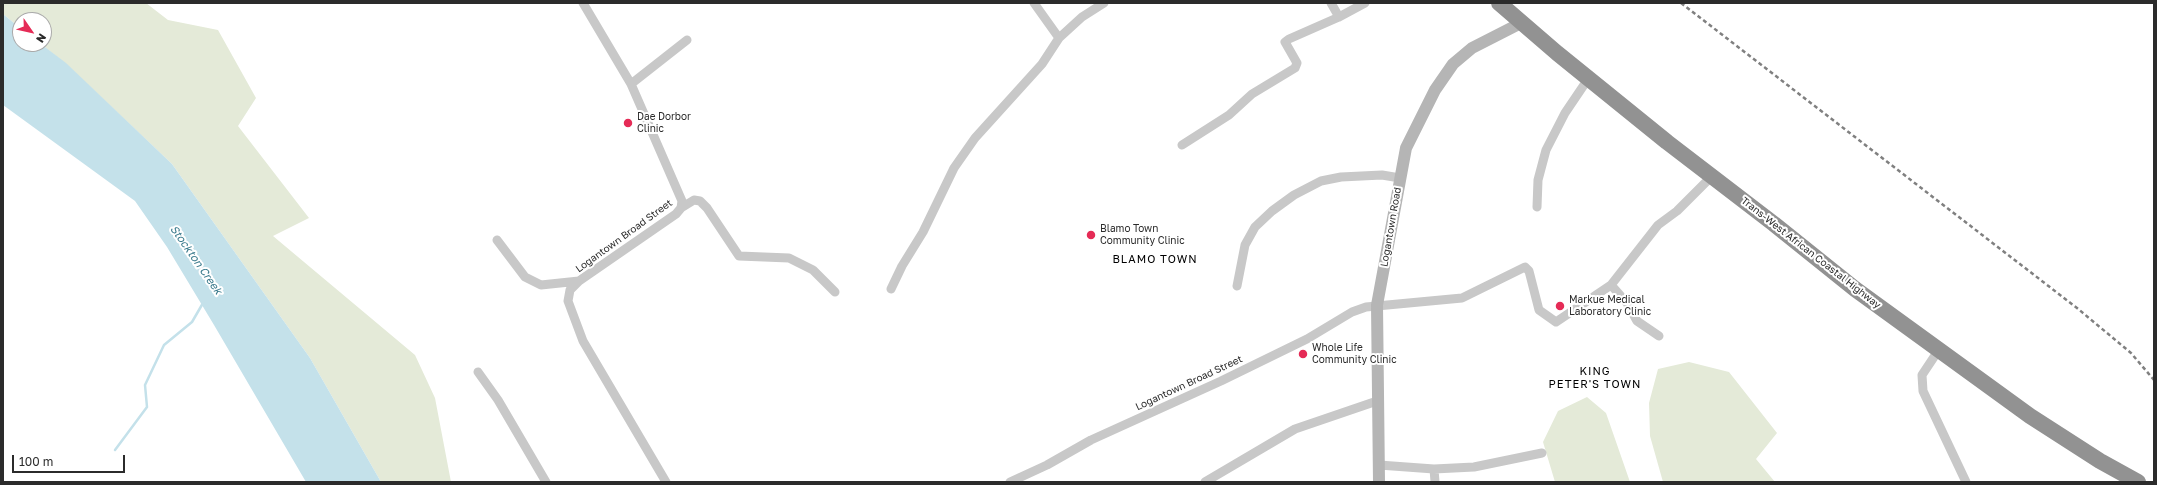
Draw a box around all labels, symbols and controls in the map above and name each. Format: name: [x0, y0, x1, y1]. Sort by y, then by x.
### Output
north arrow: [12, 12, 52, 52]
text: N: [34, 31, 49, 46]
place label: Dae Dorbor Clinic: [637, 111, 691, 134]
marker: Dae Dorbor Clinic: [622, 117, 634, 129]
street label: Logantown Road: [1378, 186, 1404, 268]
street label: Trans-West African Coastal Highway: [1739, 195, 1883, 311]
street label: Logantown Broad Street: [573, 197, 675, 275]
water label: Stockton Creek: [167, 223, 225, 297]
place label: Blamo Town Community Clinic: [1100, 223, 1185, 246]
marker: Blamo Town Community Clinic: [1085, 229, 1097, 241]
district label: BLAMO TOWN: [1112, 253, 1198, 267]
place label: Markue Medical Laboratory Clinic: [1569, 294, 1651, 318]
marker: Markue Medical Laboratory Clinic: [1554, 300, 1566, 312]
place label: Whole Life Community Clinic: [1312, 342, 1397, 366]
marker: Whole Life Community Clinic: [1297, 348, 1309, 360]
street label: Logantown Broad Street: [1134, 353, 1244, 413]
district label: KING PETER'S TOWN: [1549, 365, 1641, 391]
scale bar: [14, 447, 127, 473]
text: 100 m: [19, 454, 53, 469]

